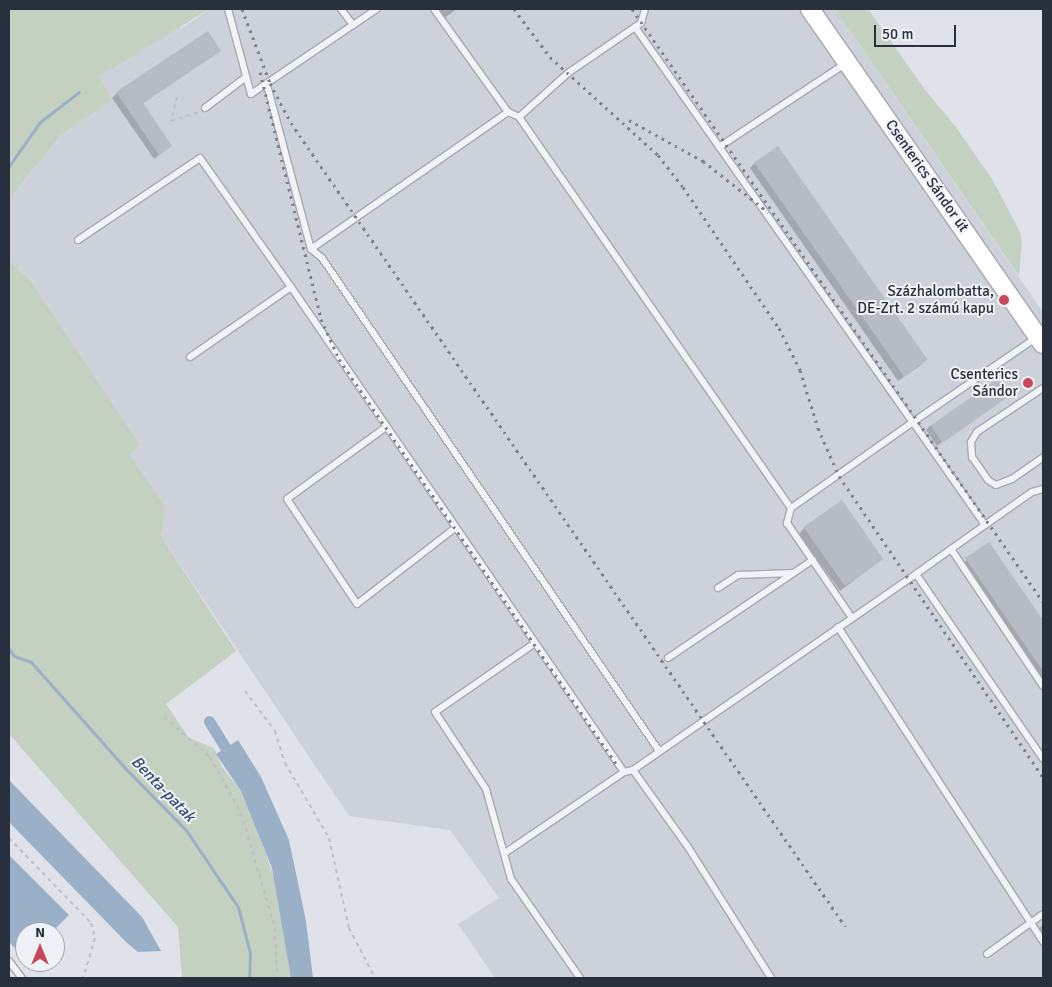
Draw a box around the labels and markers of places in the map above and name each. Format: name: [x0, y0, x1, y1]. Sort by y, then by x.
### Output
place label: Százhalombatta, DE-Zrt. 2 számú kapu: [857, 282, 994, 317]
marker: Százhalombatta, DE-Zrt. 2 számú kapu: [998, 294, 1010, 306]
place label: Csenterics Sándor: [951, 365, 1018, 400]
marker: Csenterics Sándor: [1022, 377, 1034, 389]

